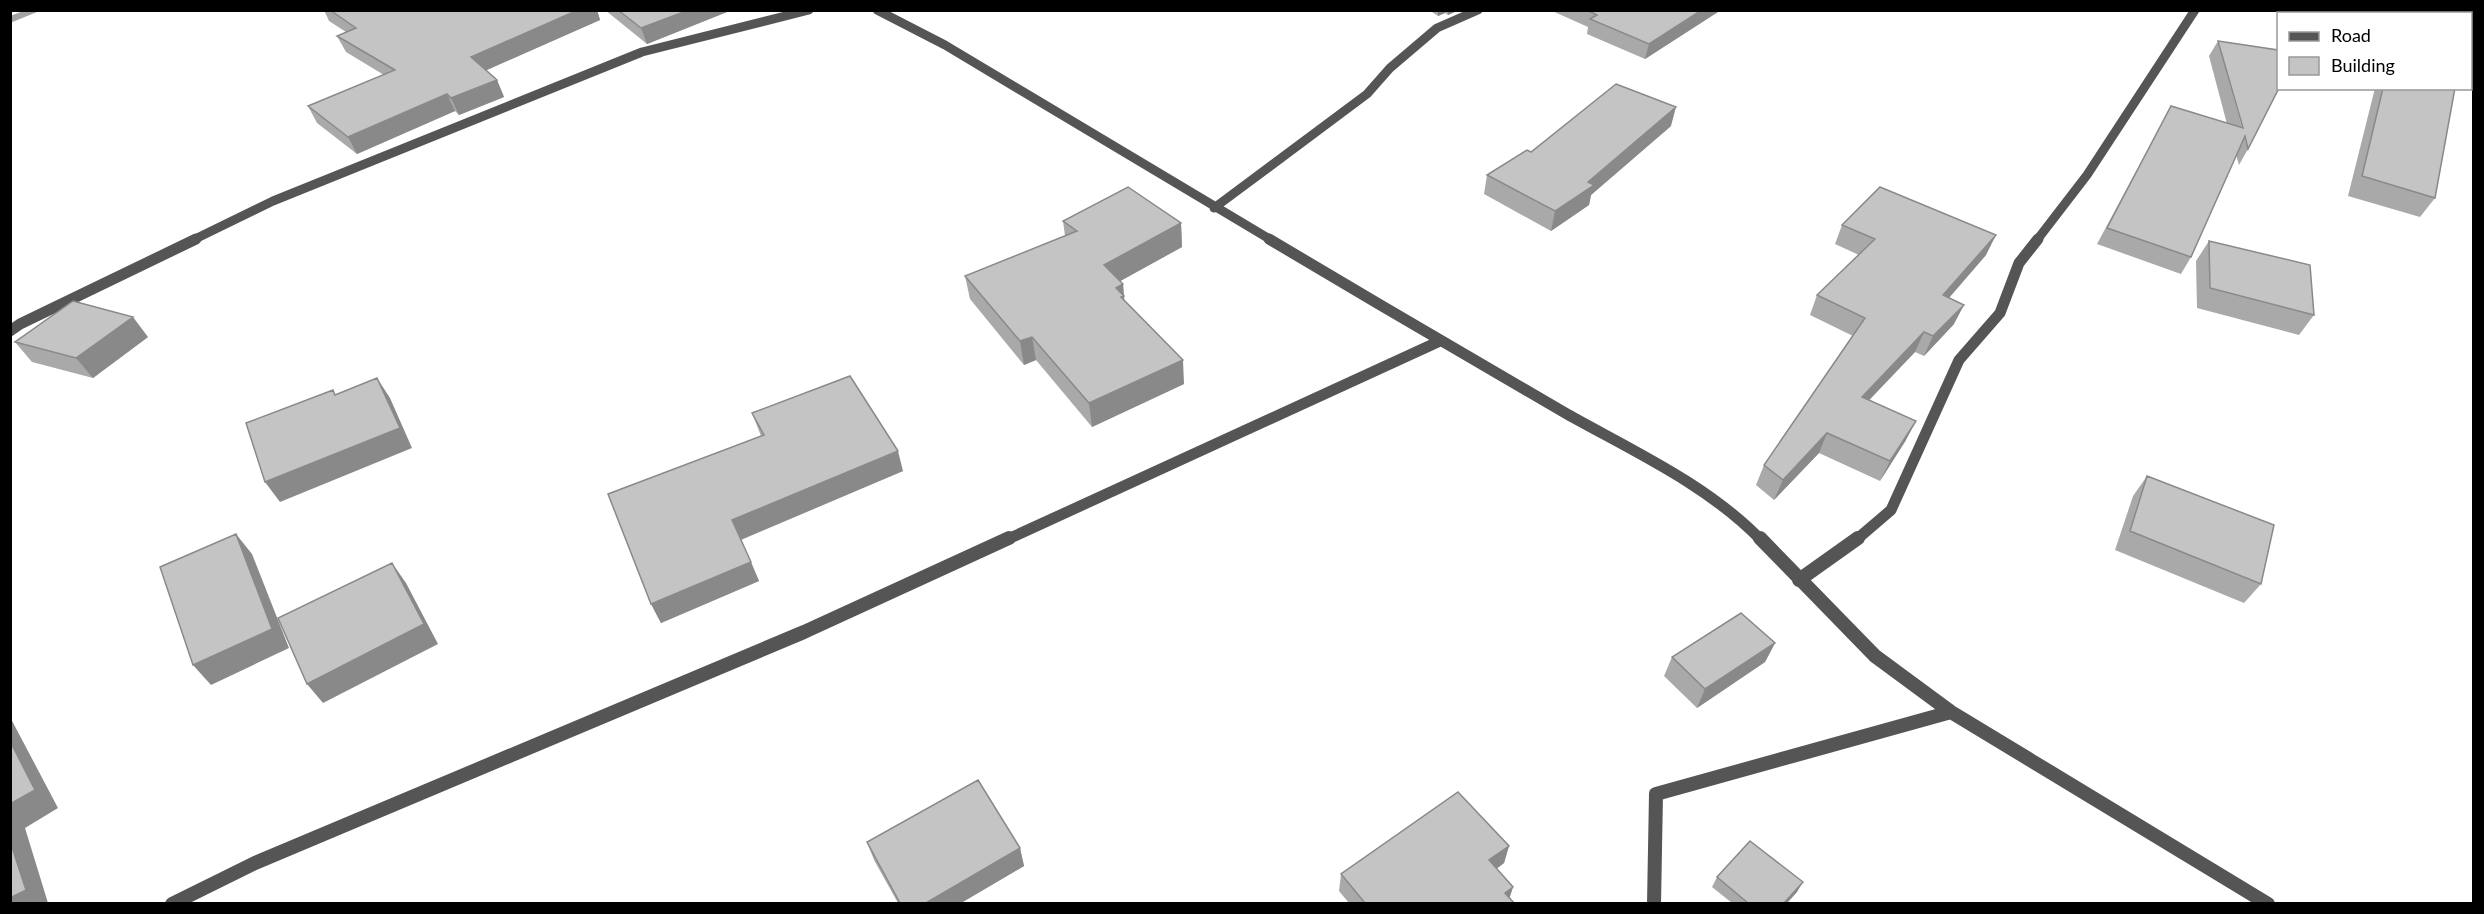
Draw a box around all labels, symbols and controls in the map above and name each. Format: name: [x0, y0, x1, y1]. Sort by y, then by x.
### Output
legend: [2277, 12, 2472, 90]
text: Road: [2331, 24, 2371, 46]
text: Building: [2331, 54, 2395, 76]

